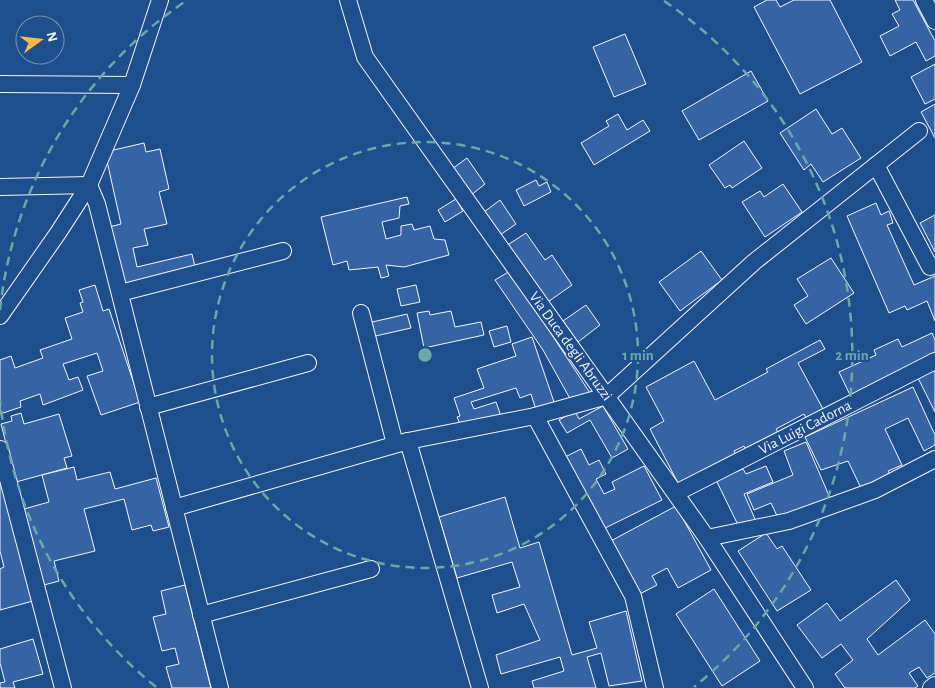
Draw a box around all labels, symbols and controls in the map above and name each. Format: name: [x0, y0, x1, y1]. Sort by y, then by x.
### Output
north arrow: [15, 15, 65, 65]
text: N: [44, 30, 60, 43]
street label: Via Duca degli Abruzzi: [526, 289, 615, 403]
centre of rings: [416, 346, 434, 364]
text: 1 min: [622, 348, 654, 363]
text: 2 min: [835, 348, 869, 363]
street label: Via Luigi Cadorna: [757, 398, 854, 457]

